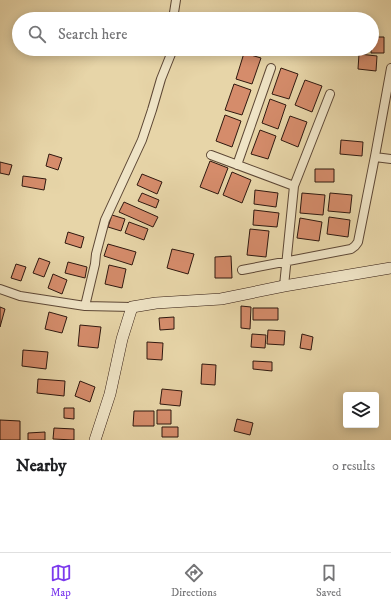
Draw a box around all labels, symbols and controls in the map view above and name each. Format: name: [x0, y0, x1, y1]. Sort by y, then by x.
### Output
search box: [12, 12, 379, 56]
icon: search: [26, 23, 48, 45]
text: Search here: [58, 25, 127, 44]
map controls: [343, 392, 379, 428]
button: layers: [343, 392, 379, 428]
text: Nearby: [16, 455, 66, 477]
text: 0 results: [332, 458, 375, 474]
tab: Map: [50, 562, 72, 600]
tab: Directions: [171, 562, 217, 600]
tab: Saved: [316, 562, 341, 600]

